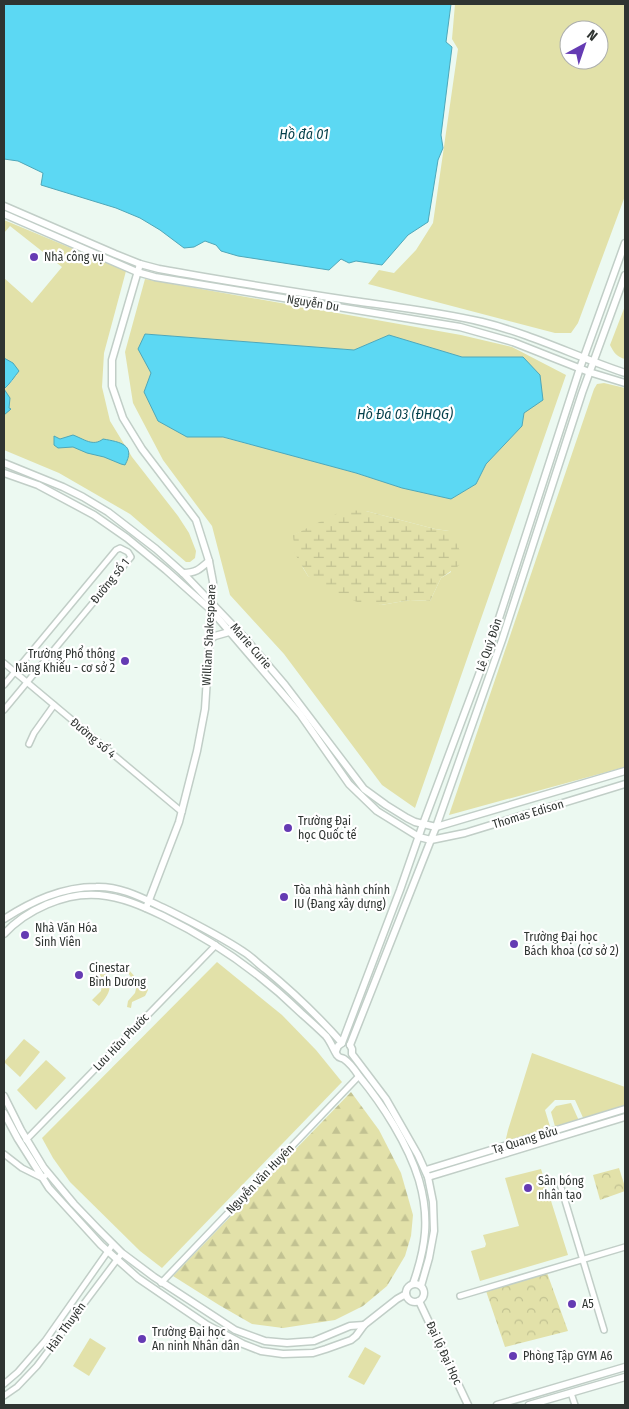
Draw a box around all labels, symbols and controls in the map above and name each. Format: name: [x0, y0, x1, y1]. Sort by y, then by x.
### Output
north arrow: [559, 20, 609, 70]
text: N: [583, 26, 601, 45]
water label: Hồ đá 01: [279, 125, 329, 143]
place label: Nhà công vụ: [44, 250, 104, 264]
marker: Nhà công vụ: [28, 251, 40, 263]
street label: Nguyễn Du: [286, 291, 340, 314]
water label: Hồ Đá 03 (ĐHQG): [357, 405, 453, 423]
street label: Đường số 1: [87, 555, 132, 606]
street label: William Shakespeare: [199, 584, 219, 686]
street label: Lê Quý Đôn: [473, 616, 505, 674]
street label: Marie Curie: [227, 620, 275, 672]
place label: Trường Phổ thông Năng Khiếu - cơ sở 2: [15, 645, 115, 675]
marker: Trường Phổ thông Năng Khiếu - cơ sở 2: [119, 655, 131, 667]
street label: Đường số 4: [67, 714, 119, 761]
street label: Thomas Edison: [491, 797, 565, 831]
place label: Trường Đại học Quốc tế: [298, 814, 356, 842]
marker: Trường Đại học Quốc tế: [282, 822, 294, 834]
place label: Tòa nhà hành chính IU (Đang xây dựng): [294, 883, 390, 911]
marker: Tòa nhà hành chính IU (Đang xây dựng): [278, 891, 290, 903]
place label: Nhà Văn Hóa Sinh Viên: [35, 921, 97, 949]
marker: Nhà Văn Hóa Sinh Viên: [19, 929, 31, 941]
place label: Trường Đại học Bách khoa (cơ sở 2): [524, 930, 619, 958]
marker: Trường Đại học Bách khoa (cơ sở 2): [508, 938, 520, 950]
place label: Cinestar Bình Dương: [89, 961, 146, 989]
marker: Cinestar Bình Dương: [73, 969, 85, 981]
street label: Lưu Hữu Phước: [90, 1011, 152, 1073]
street label: Tạ Quang Bửu: [491, 1123, 559, 1157]
street label: Nguyễn Văn Huyên: [223, 1141, 297, 1217]
place label: Sân bóng nhân tạo: [538, 1174, 584, 1202]
marker: Sân bóng nhân tạo: [522, 1182, 534, 1194]
place label: A5: [582, 1297, 594, 1311]
marker: A5: [566, 1298, 578, 1310]
street label: Hàn Thuyên: [43, 1299, 89, 1355]
street label: Đại lộ Đại Học: [423, 1319, 465, 1387]
place label: Trường Đại học An ninh Nhân dân: [152, 1325, 240, 1353]
marker: Trường Đại học An ninh Nhân dân: [136, 1333, 148, 1345]
place label: Phòng Tập GYM A6: [523, 1349, 613, 1363]
marker: Phòng Tập GYM A6: [507, 1350, 519, 1362]

